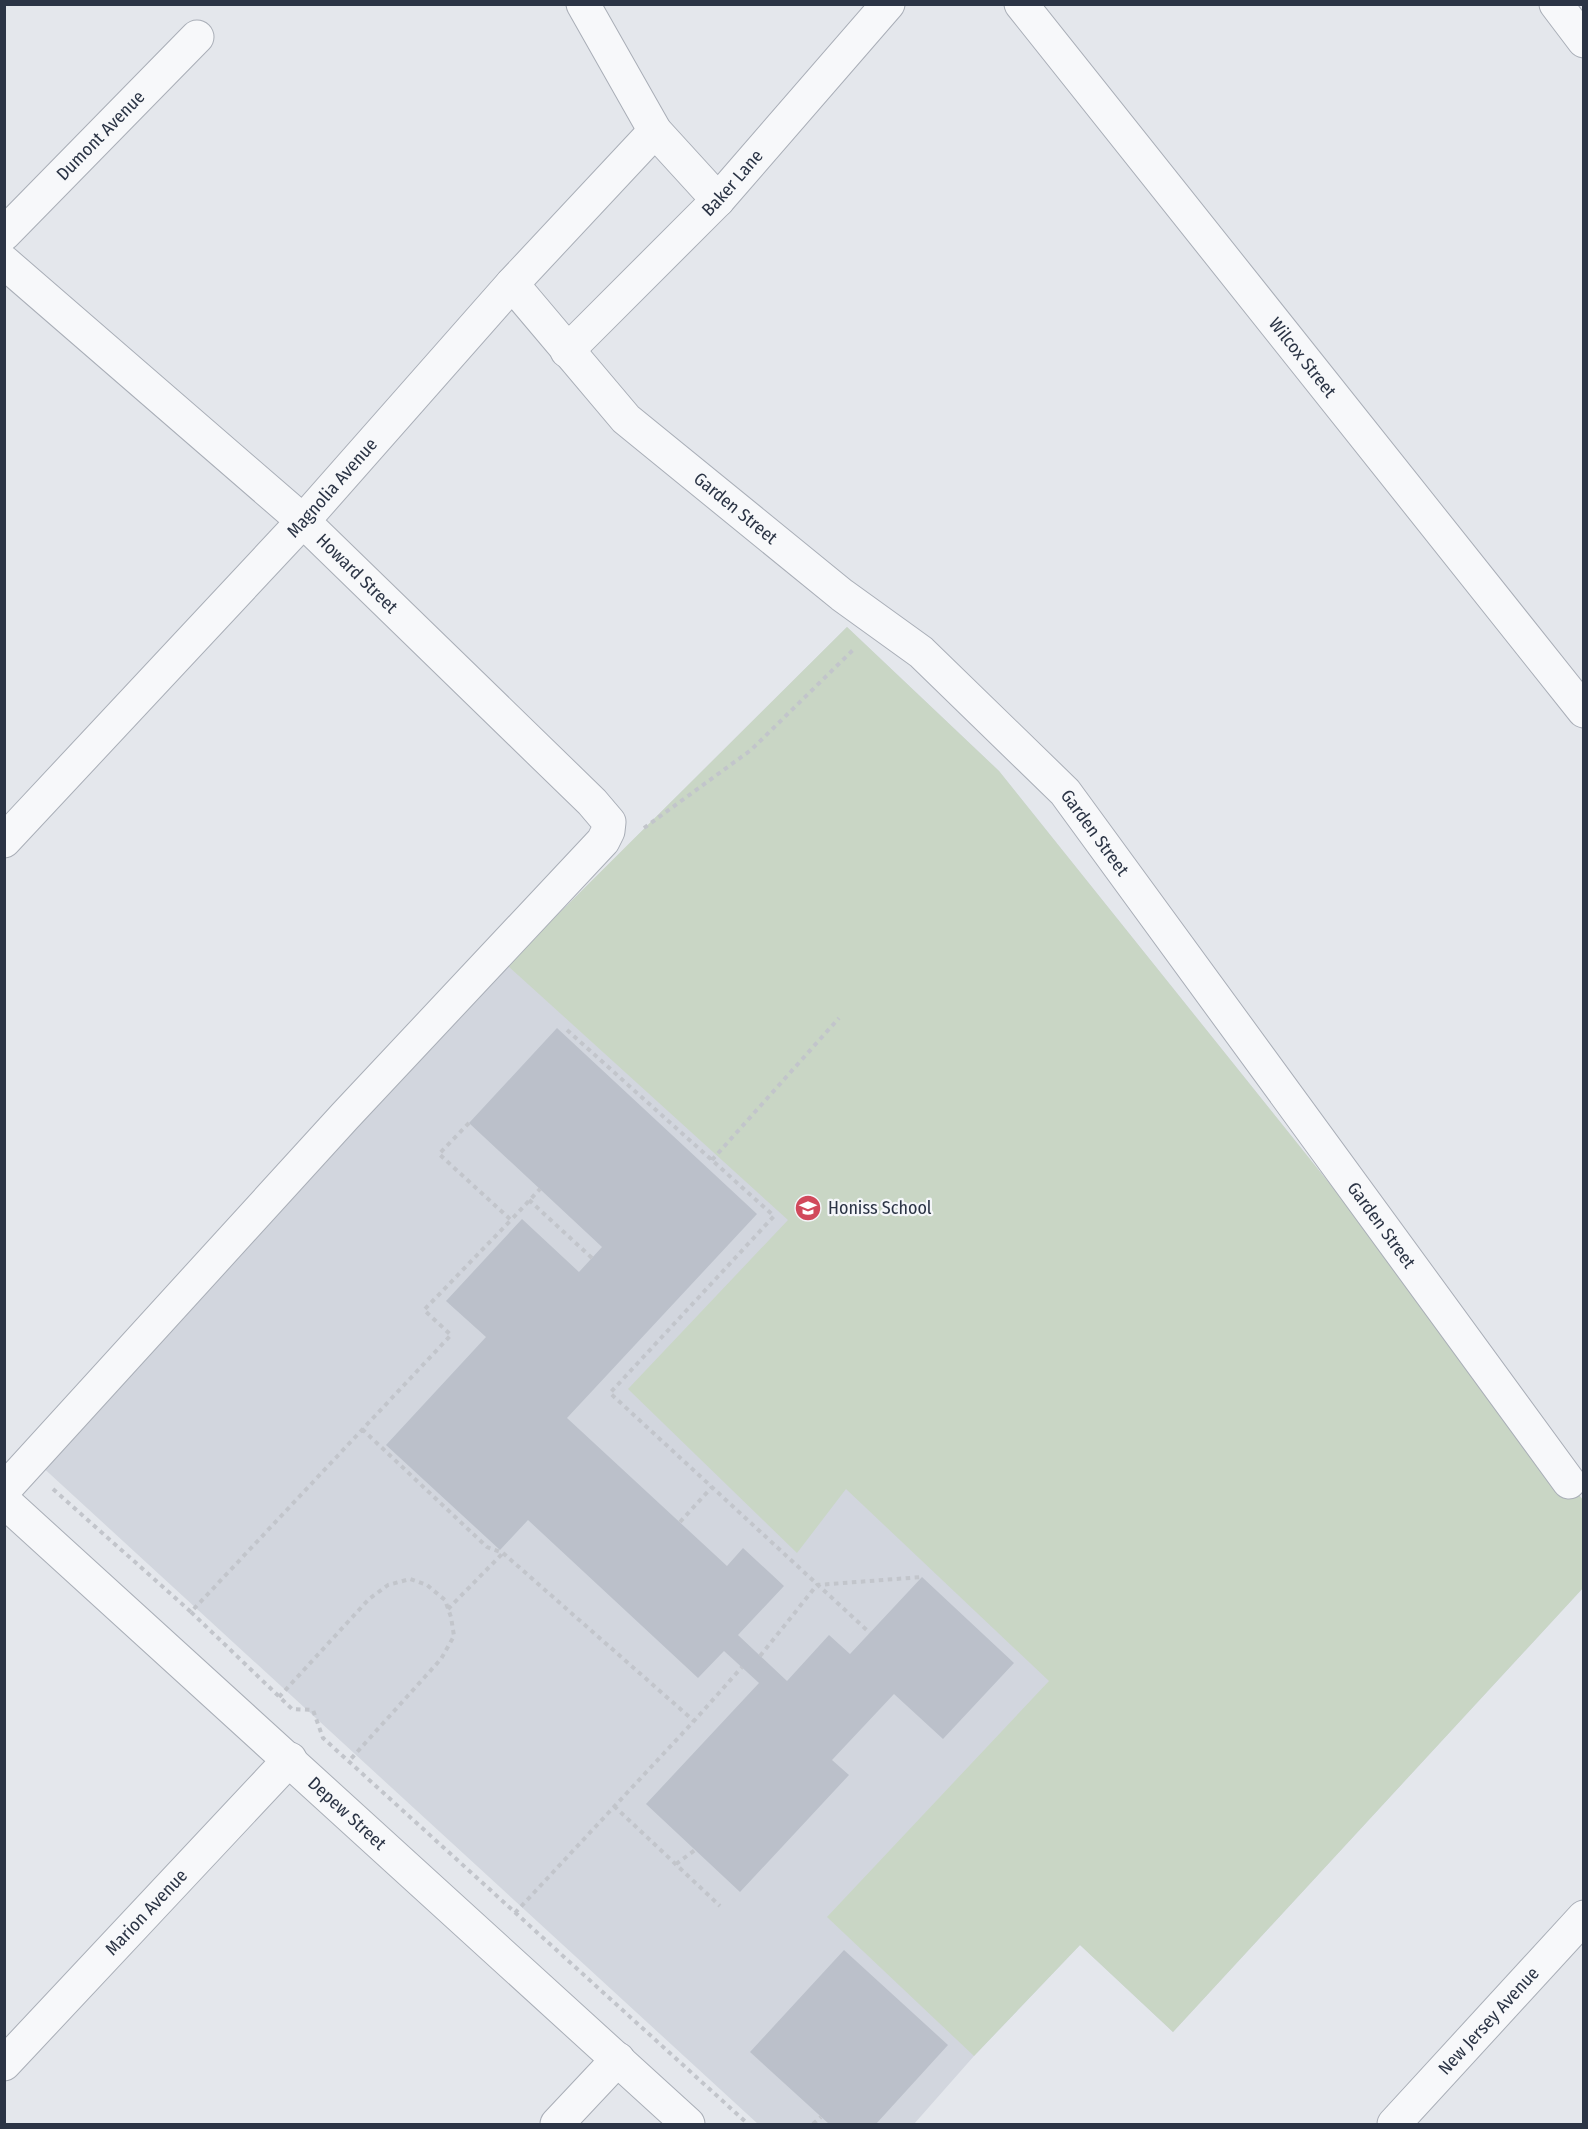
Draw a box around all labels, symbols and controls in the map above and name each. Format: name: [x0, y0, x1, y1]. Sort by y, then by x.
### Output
street label: Dumont Avenue: [52, 86, 149, 185]
street label: Baker Lane: [697, 145, 768, 221]
street label: Wilcox Street: [1264, 313, 1341, 402]
street label: Magnolia Avenue: [282, 434, 382, 542]
street label: Garden Street: [689, 468, 782, 549]
street label: Howard Street: [312, 529, 402, 618]
street label: Garden Street: [1056, 785, 1134, 880]
street label: Garden Street: [1343, 1178, 1420, 1273]
school or university icon: Honiss School: [793, 1193, 823, 1223]
place label: Honiss School: [828, 1197, 932, 1219]
street label: Depew Street: [303, 1772, 391, 1855]
street label: Marion Avenue: [101, 1865, 192, 1960]
street label: New Jersey Avenue: [1434, 1962, 1544, 2079]

